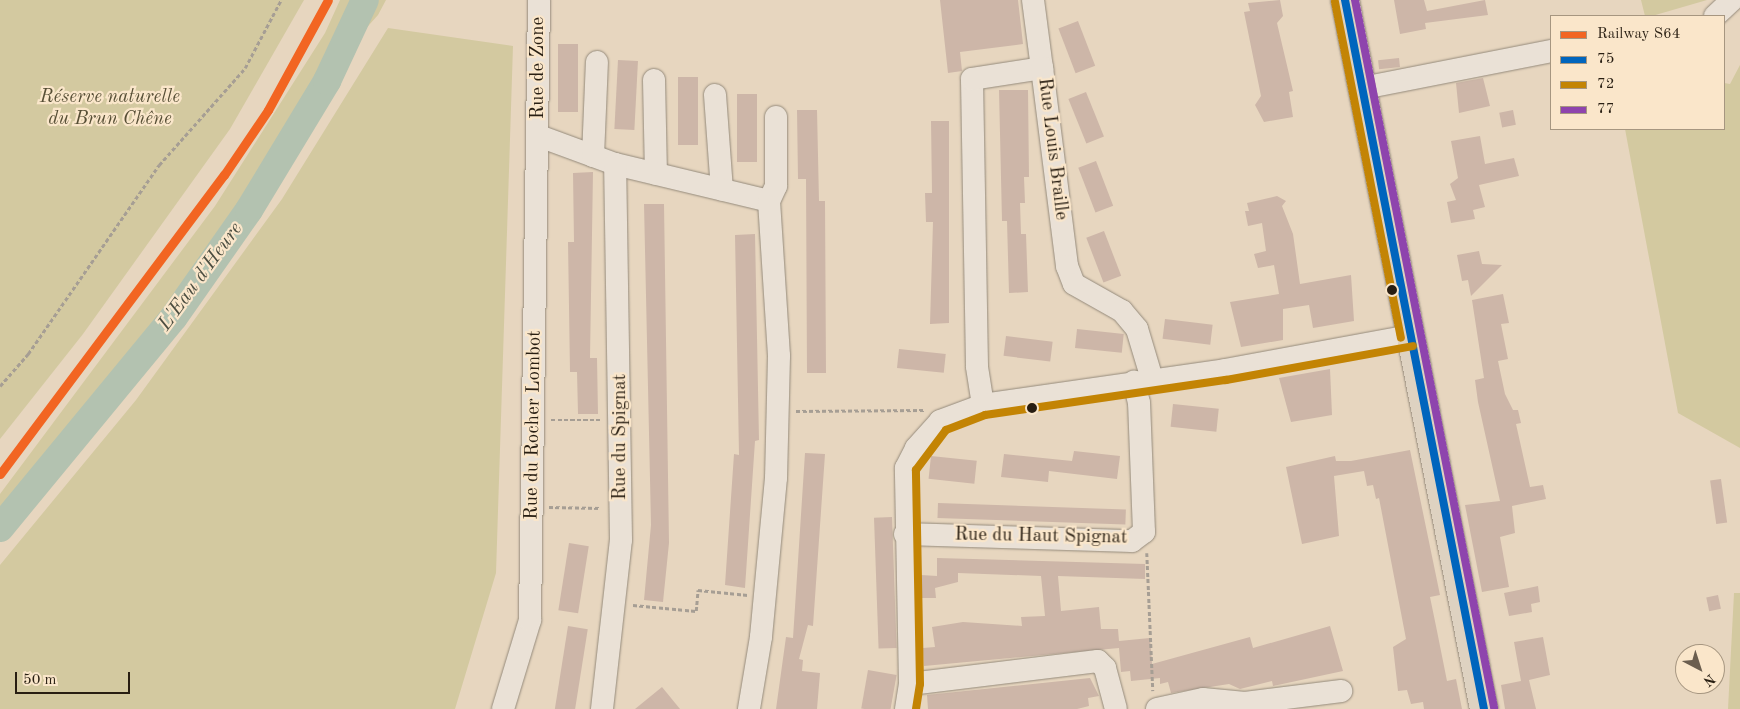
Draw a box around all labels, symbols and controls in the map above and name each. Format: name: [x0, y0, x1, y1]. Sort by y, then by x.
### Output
legend: [1550, 15, 1725, 130]
street label: Rue de Zone: [528, 17, 550, 119]
text: Railway S64: [1597, 27, 1680, 42]
text: 75: [1597, 52, 1614, 67]
street label: Rue Louis Braille: [1032, 77, 1072, 221]
text: 72: [1597, 77, 1614, 92]
park label: Réserve naturelle du Brun Chêne: [40, 87, 180, 131]
text: 77: [1597, 102, 1614, 117]
water label: L'Eau d'Heure: [154, 218, 248, 336]
unlabelled marker: [1387, 285, 1397, 295]
street label: Rue du Rocher Lombot: [521, 330, 547, 520]
street label: Rue du Spignat: [610, 374, 632, 500]
unlabelled marker: [1027, 403, 1037, 413]
street label: Rue du Haut Spignat: [954, 524, 1128, 550]
north arrow: [1675, 644, 1725, 694]
scale bar: [18, 662, 132, 694]
text: N: [1700, 671, 1718, 689]
text: 50 m: [23, 673, 57, 688]

